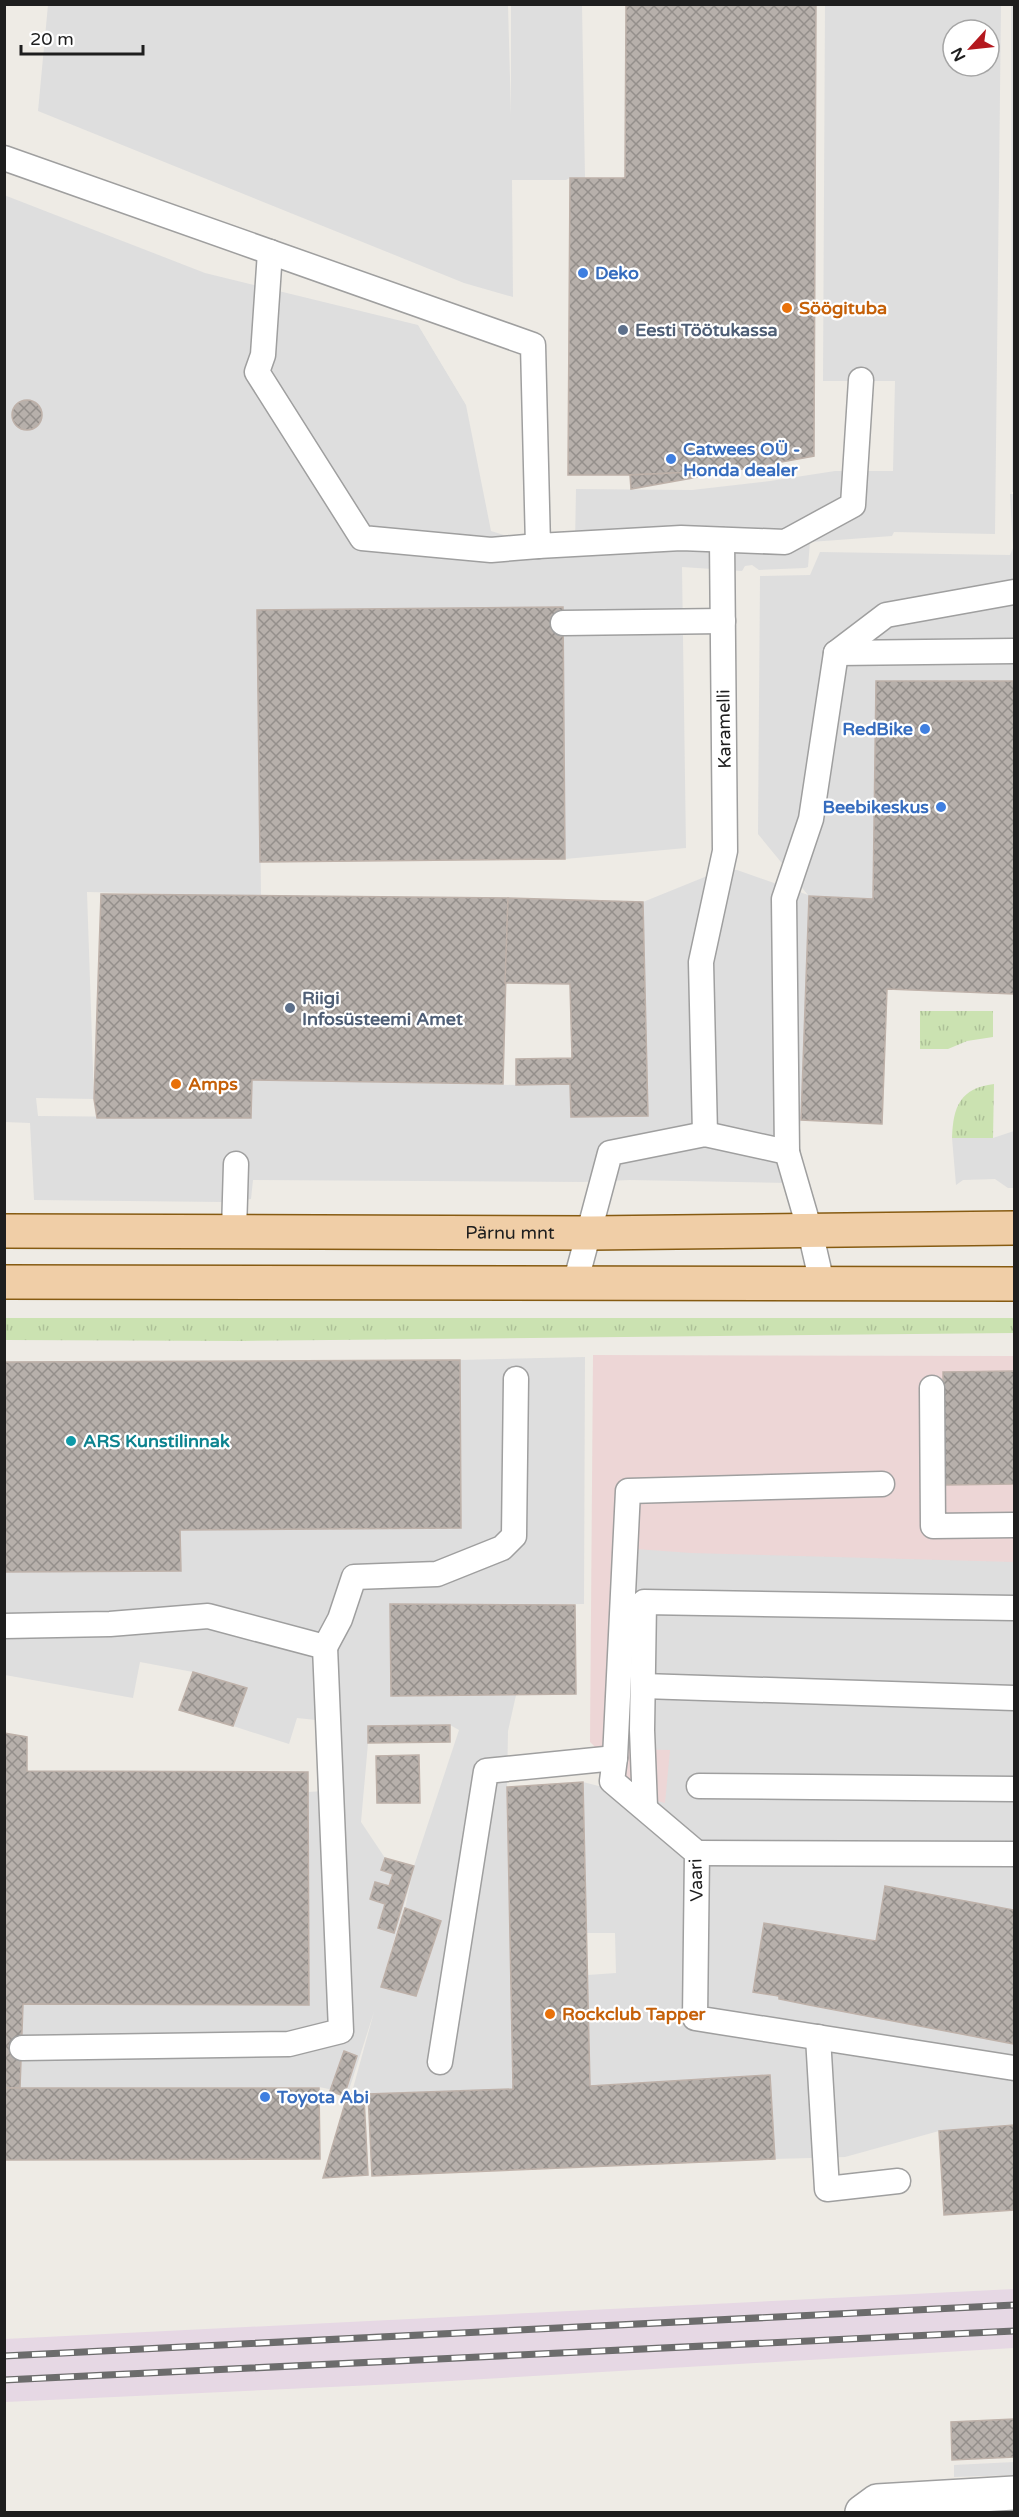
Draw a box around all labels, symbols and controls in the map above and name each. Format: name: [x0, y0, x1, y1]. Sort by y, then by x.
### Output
scale bar: [21, 18, 142, 56]
north arrow: [941, 18, 1001, 78]
text: 20 m: [30, 28, 74, 50]
text: N: [947, 44, 970, 65]
place label: Deko: [595, 262, 639, 284]
marker: Deko: [576, 266, 590, 280]
place label: Söögituba: [799, 297, 887, 319]
marker: Söögituba: [780, 301, 794, 315]
place label: Eesti Töötukassa: [635, 319, 778, 341]
marker: Eesti Töötukassa: [616, 323, 630, 337]
place label: Catwees OÜ - Honda dealer: [683, 438, 800, 481]
marker: Catwees OÜ - Honda dealer: [664, 452, 678, 466]
street label: Karamelli: [712, 689, 736, 769]
place label: RedBike: [842, 718, 913, 740]
marker: RedBike: [918, 722, 932, 736]
place label: Beebikeskus: [823, 796, 929, 818]
marker: Beebikeskus: [934, 800, 948, 814]
place label: Riigi Infosüsteemi Amet: [302, 987, 463, 1030]
marker: Riigi Infosüsteemi Amet: [283, 1001, 297, 1015]
place label: Amps: [188, 1073, 238, 1095]
marker: Amps: [169, 1077, 183, 1091]
street label: Pärnu mnt: [465, 1222, 555, 1244]
place label: ARS Kunstilinnak: [83, 1430, 230, 1452]
marker: ARS Kunstilinnak: [64, 1434, 78, 1448]
street label: Vaari: [684, 1858, 708, 1902]
place label: Rockclub Tapper: [562, 2003, 707, 2025]
marker: Rockclub Tapper: [543, 2007, 557, 2021]
place label: Toyota Abi: [276, 2086, 369, 2108]
marker: Toyota Abi: [258, 2090, 272, 2104]

